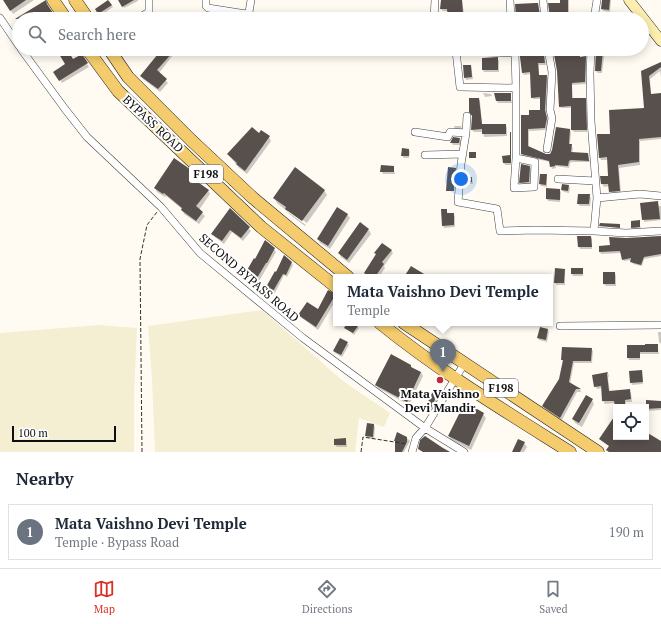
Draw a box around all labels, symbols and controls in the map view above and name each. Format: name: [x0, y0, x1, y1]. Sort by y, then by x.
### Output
search box: [12, 12, 649, 56]
icon: search: [26, 23, 48, 45]
text: Search here: [58, 24, 136, 44]
street label: BYPASS ROAD: [120, 92, 187, 156]
road number: F198: [189, 165, 223, 183]
your location: [451, 169, 471, 189]
street label: SECOND BYPASS ROAD: [196, 230, 302, 325]
popup: [333, 274, 553, 326]
text: Mata Vaishno Devi Temple: [347, 281, 539, 301]
text: Temple: [347, 301, 390, 319]
pin: 1: [430, 339, 456, 372]
marker: Mata Vaishno Devi Mandir: [435, 375, 445, 385]
road number: F198: [484, 379, 518, 397]
place label: Mata Vaishno Devi Mandir: [401, 386, 479, 415]
map controls: [613, 404, 649, 440]
button: locate: [613, 404, 649, 440]
scale bar: [12, 424, 116, 443]
text: 100 m: [18, 426, 48, 440]
text: Nearby: [16, 467, 74, 490]
text: Mata Vaishno Devi Temple: [55, 513, 247, 533]
text: 1: [26, 523, 34, 541]
text: 190 m: [609, 523, 644, 541]
text: Temple · Bypass Road: [55, 533, 179, 551]
tab: Map: [93, 578, 115, 616]
tab: Directions: [302, 578, 353, 616]
tab: Saved: [539, 578, 568, 616]

